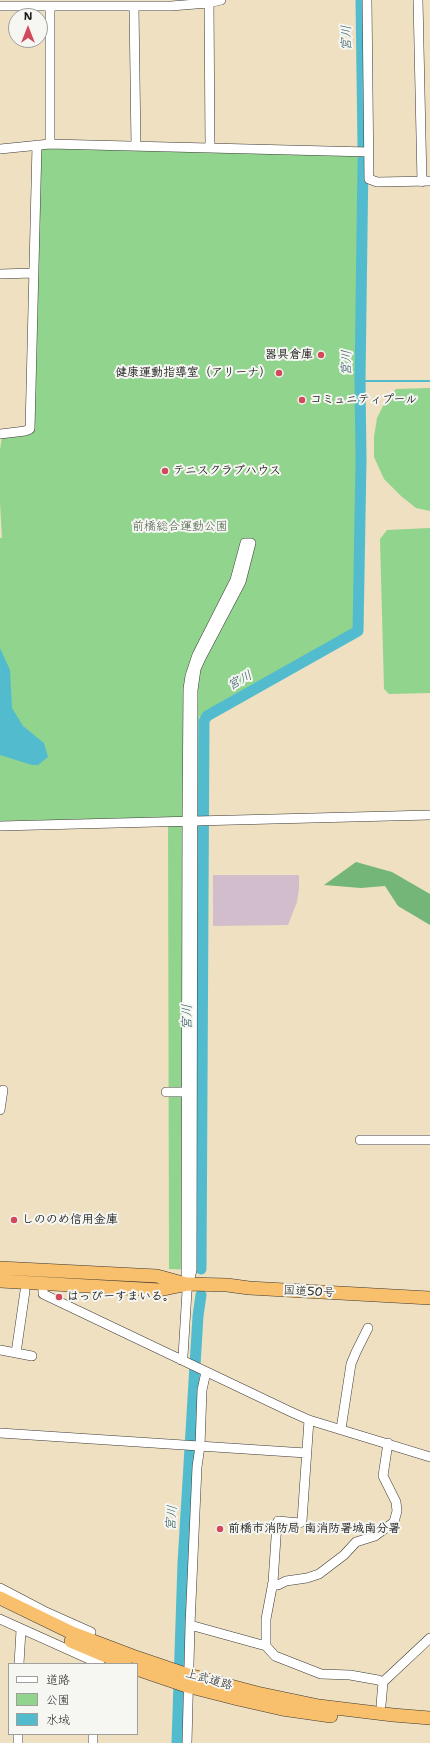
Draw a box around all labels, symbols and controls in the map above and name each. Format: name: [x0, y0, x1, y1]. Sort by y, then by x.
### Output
north arrow: [8, 8, 48, 48]
text: N: [24, 9, 32, 24]
water label: 宮川: [339, 25, 355, 51]
place label: 器具倉庫: [265, 348, 313, 362]
marker: 器具倉庫: [316, 350, 326, 360]
water label: 宮川: [339, 350, 355, 376]
place label: 健康運動指導室（アリーナ）: [115, 366, 271, 380]
marker: 健康運動指導室（アリーナ）: [274, 368, 284, 378]
place label: コミュニティプール: [310, 393, 417, 407]
marker: コミュニティプール: [297, 395, 307, 405]
place label: テニスクラブハウス: [173, 464, 281, 478]
marker: テニスクラブハウス: [160, 466, 170, 476]
park label: 前橋総合運動公園: [132, 520, 228, 534]
water label: 宮川: [225, 668, 255, 694]
water label: 宮川: [180, 1004, 196, 1030]
place label: しののめ信用金庫: [22, 1213, 118, 1227]
marker: しののめ信用金庫: [9, 1215, 19, 1225]
street label: 国道50号: [283, 1283, 335, 1301]
place label: はっぴーすまいる。: [67, 1290, 175, 1304]
marker: はっぴーすまいる。: [54, 1292, 64, 1302]
water label: 宮川: [163, 1504, 181, 1532]
place label: 前橋市消防局 南消防署城南分署: [228, 1522, 400, 1536]
marker: 前橋市消防局 南消防署城南分署: [215, 1524, 225, 1534]
legend: [8, 1663, 138, 1735]
street label: 上武道路: [184, 1666, 234, 1694]
text: 道路: [46, 1672, 70, 1688]
text: 公園: [46, 1692, 70, 1708]
text: 水域: [46, 1712, 70, 1728]

